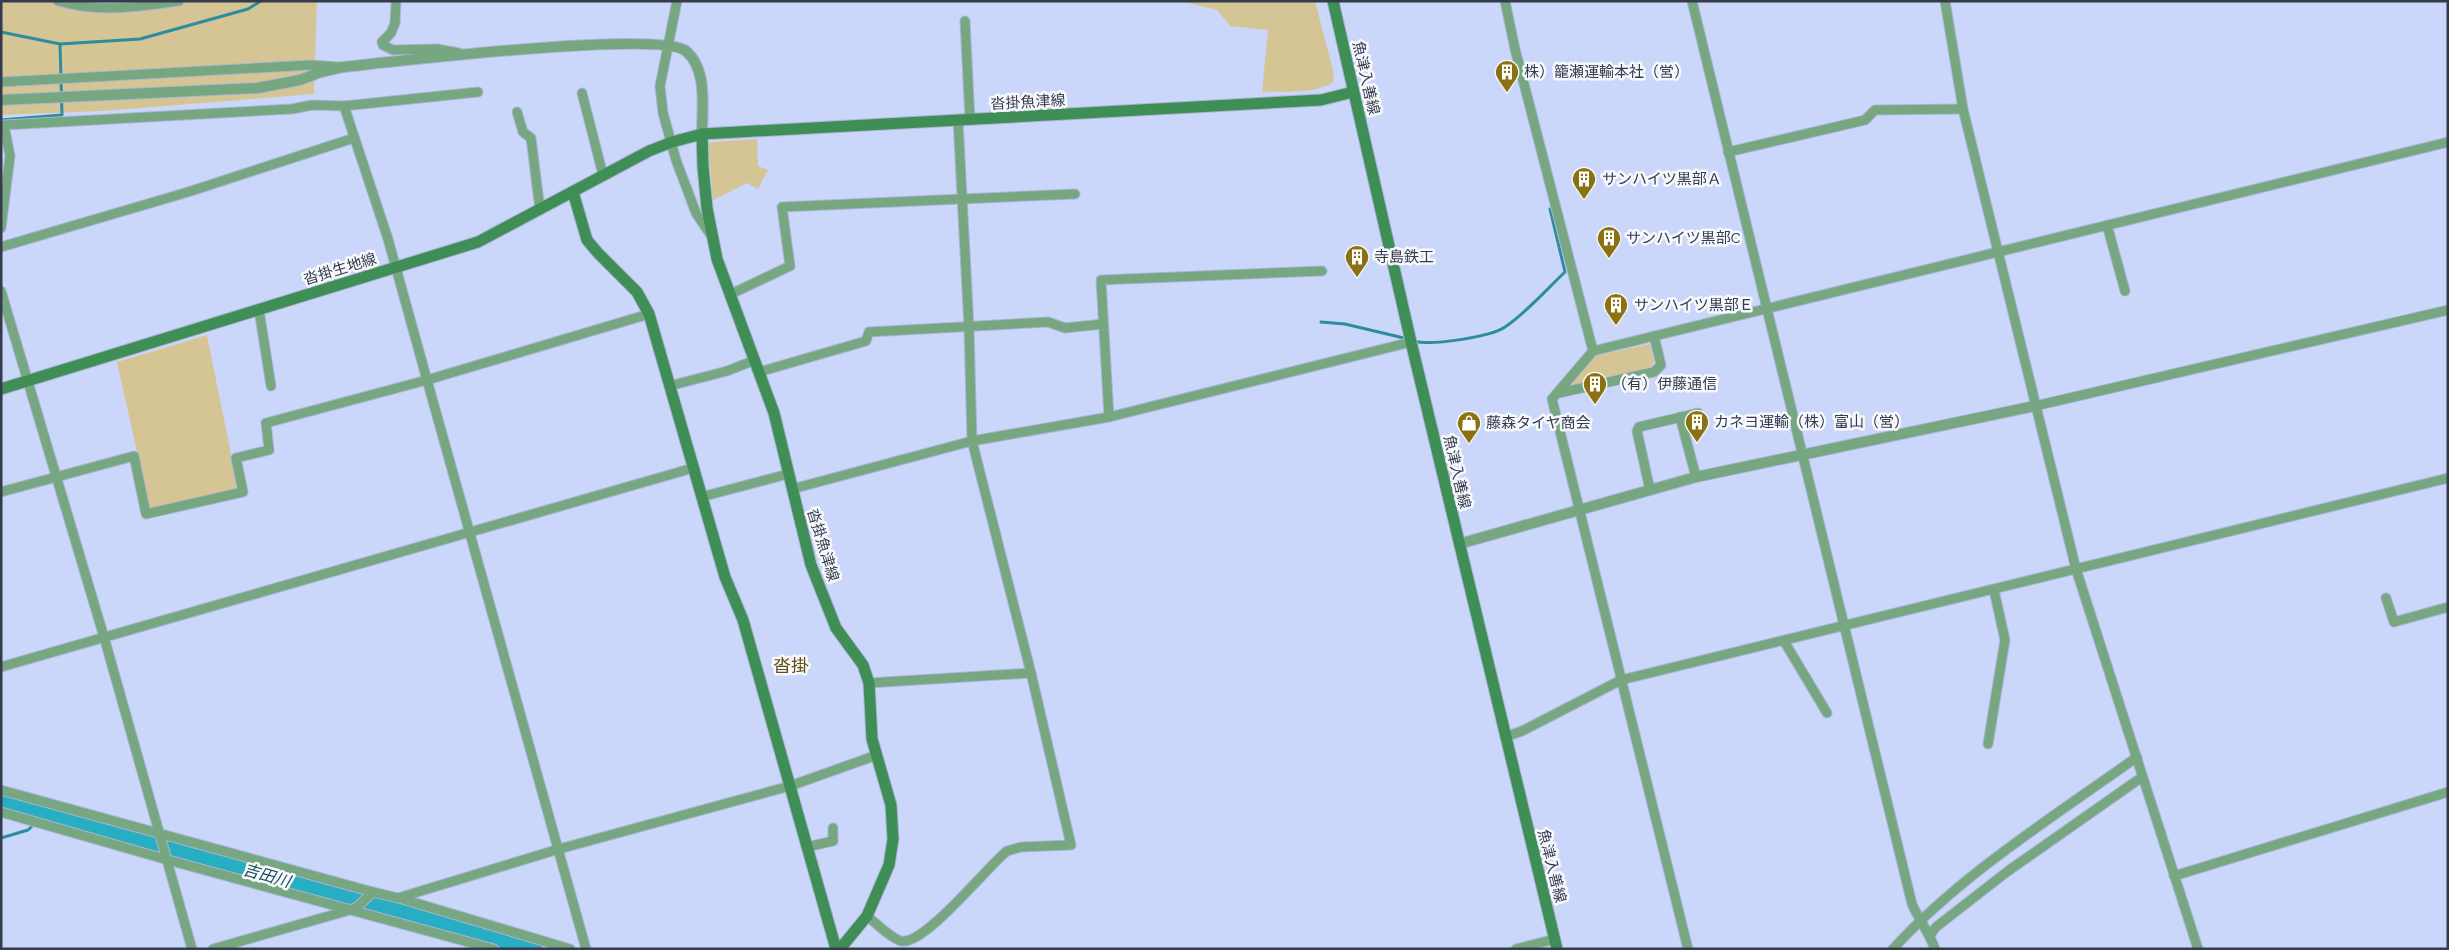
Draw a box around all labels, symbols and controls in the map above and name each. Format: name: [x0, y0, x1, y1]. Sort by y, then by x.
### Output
street label: 魚津入善線: [1349, 39, 1383, 117]
building icon: 株）籠瀬運輸本社（営）: [1494, 59, 1520, 93]
place label: 株）籠瀬運輸本社（営）: [1524, 63, 1689, 81]
street label: 沓掛魚津線: [990, 91, 1066, 113]
building icon: サンハイツ黒部Ａ: [1571, 166, 1597, 200]
place label: サンハイツ黒部Ａ: [1602, 170, 1722, 188]
building icon: サンハイツ黒部C: [1596, 225, 1622, 259]
place label: サンハイツ黒部C: [1626, 229, 1740, 247]
building icon: 寺島鉄工: [1344, 244, 1370, 278]
place label: 寺島鉄工: [1374, 248, 1434, 266]
street label: 沓掛生地線: [301, 249, 379, 289]
building icon: サンハイツ黒部Ｅ: [1603, 292, 1629, 326]
place label: サンハイツ黒部Ｅ: [1634, 296, 1754, 314]
building icon: （有）伊藤通信: [1582, 371, 1608, 405]
place label: （有）伊藤通信: [1612, 375, 1717, 393]
building icon: カネヨ運輸（株）富山（営）: [1684, 409, 1710, 443]
shop icon: 藤森タイヤ商会: [1456, 410, 1482, 444]
place label: カネヨ運輸（株）富山（営）: [1714, 413, 1909, 431]
place label: 藤森タイヤ商会: [1486, 414, 1591, 432]
street label: 魚津入善線: [1440, 433, 1474, 511]
street label: 沓掛魚津線: [803, 506, 843, 584]
district label: 沓掛: [773, 655, 809, 677]
street label: 魚津入善線: [1534, 827, 1570, 905]
water label: 吉田川: [241, 860, 294, 892]

